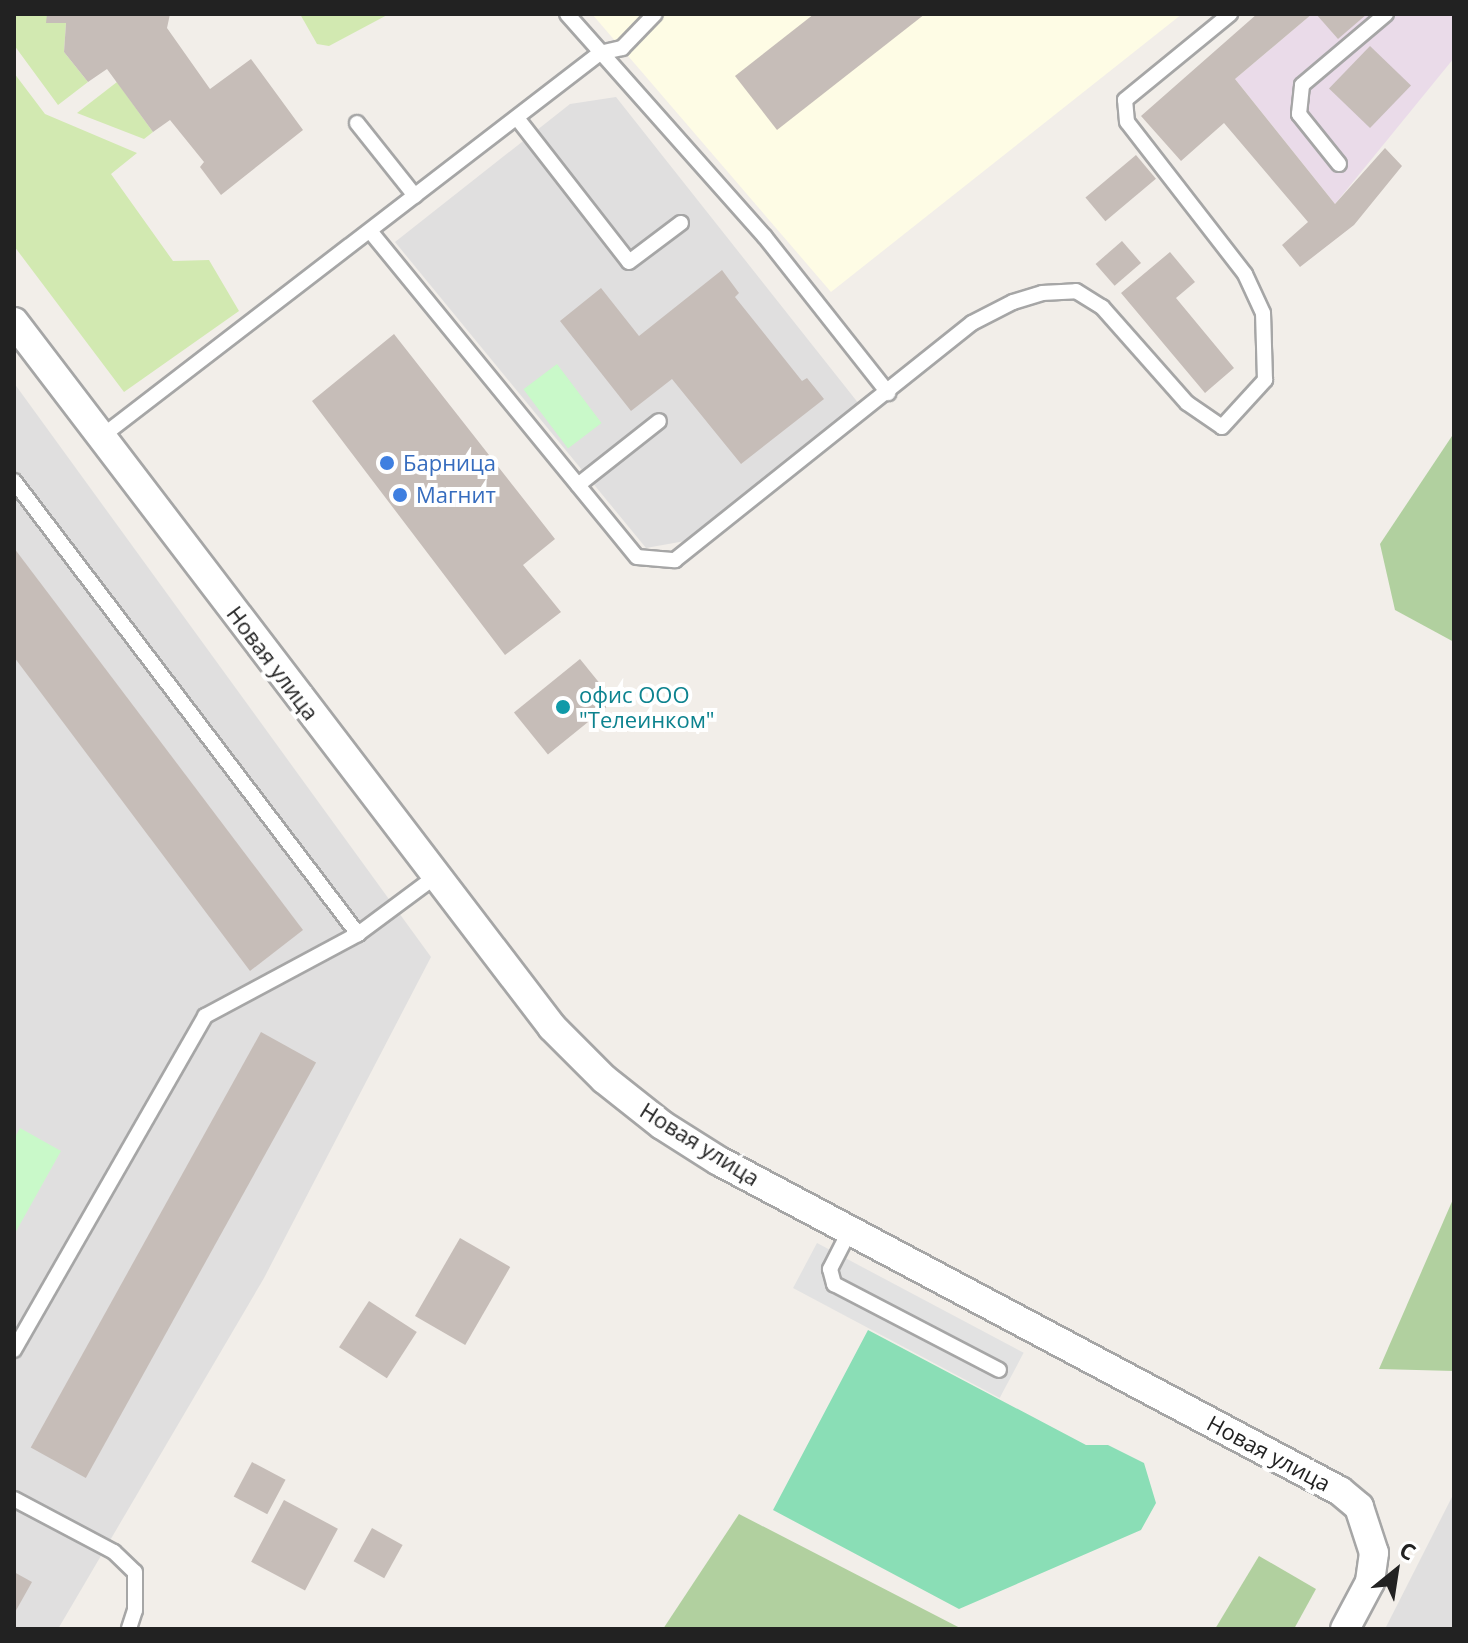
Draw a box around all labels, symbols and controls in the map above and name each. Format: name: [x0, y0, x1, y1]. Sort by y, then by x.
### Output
place label: Барница: [403, 450, 496, 476]
marker: Барница: [378, 454, 396, 472]
place label: Магнит: [416, 482, 496, 508]
marker: Магнит: [391, 486, 409, 504]
street label: Новая улица: [222, 601, 324, 725]
place label: офис ООО "Телеинком": [579, 681, 715, 732]
marker: офис ООО "Телеинком": [554, 698, 572, 716]
street label: Новая улица: [635, 1097, 765, 1191]
street label: Новая улица: [1203, 1409, 1335, 1497]
north arrow: [1356, 1531, 1436, 1611]
text: С: [1394, 1534, 1422, 1567]

